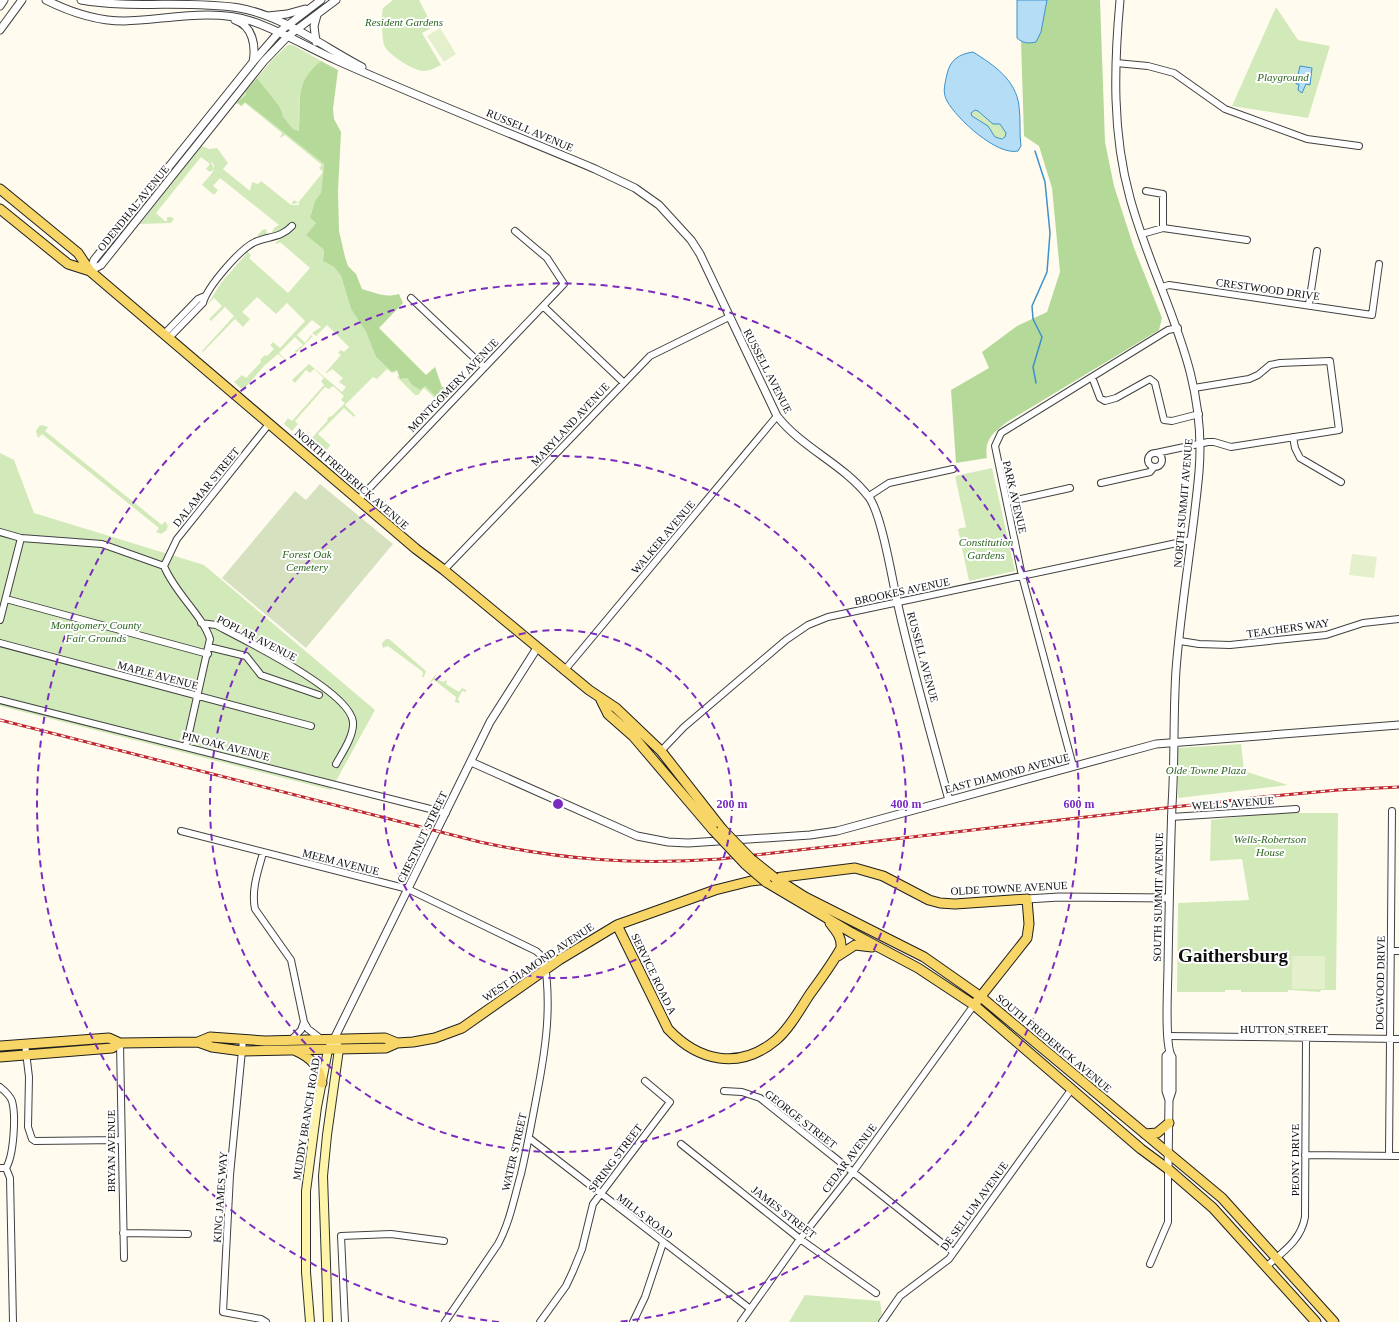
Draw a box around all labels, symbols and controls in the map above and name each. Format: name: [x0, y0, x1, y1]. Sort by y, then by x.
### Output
park label: Resident Gardens: [364, 16, 443, 28]
park label: Playground: [1256, 71, 1309, 83]
street label: RUSSELL AVENUE: [485, 106, 575, 154]
street label: ODENDHAL AVENUE: [95, 163, 171, 253]
street label: CRESTWOOD DRIVE: [1215, 276, 1321, 302]
street label: RUSSELL AVENUE: [741, 327, 795, 415]
street label: MONTGOMERY AVENUE: [405, 336, 501, 434]
street label: MARYLAND AVENUE: [528, 380, 612, 468]
street label: NORTH FREDERICK AVENUE: [293, 426, 412, 532]
street label: NORTH SUMMIT AVENUE: [1171, 438, 1195, 568]
street label: DALAMAR STREET: [170, 445, 242, 529]
street label: PARK AVENUE: [1001, 459, 1029, 535]
street label: WALKER AVENUE: [629, 498, 697, 576]
park label: Constitution Gardens: [959, 536, 1014, 561]
park label: Forest Oak Cemetery: [281, 548, 333, 573]
street label: BROOKES AVENUE: [853, 575, 951, 607]
street label: RUSSELL AVENUE: [905, 610, 941, 704]
street label: POPLAR AVENUE: [215, 613, 299, 663]
street label: TEACHERS WAY: [1246, 616, 1330, 640]
park label: Montgomery County Fair Grounds: [50, 619, 141, 644]
street label: MAPLE AVENUE: [116, 658, 200, 692]
street label: PIN OAK AVENUE: [181, 729, 272, 763]
street label: EAST DIAMOND AVENUE: [943, 750, 1071, 796]
park label: Olde Towne Plaza: [1166, 764, 1247, 776]
street label: CHESTNUT STREET: [395, 789, 450, 885]
street label: WELLS AVENUE: [1191, 794, 1275, 812]
centre of rings: [551, 797, 565, 811]
text: 200 m: [717, 797, 748, 811]
text: 400 m: [891, 797, 922, 811]
text: 600 m: [1064, 797, 1095, 811]
street label: SOUTH SUMMIT AVENUE: [1151, 832, 1165, 962]
park label: Wells-Robertson House: [1234, 833, 1307, 858]
street label: MEEM AVENUE: [301, 847, 381, 877]
street label: OLDE TOWNE AVENUE: [950, 879, 1068, 897]
street label: WEST DIAMOND AVENUE: [480, 920, 596, 1004]
street label: SERVICE ROAD A: [629, 931, 679, 1017]
street label: DOGWOOD DRIVE: [1373, 935, 1387, 1030]
district label: Gaithersburg: [1178, 945, 1288, 966]
street label: SOUTH FREDERICK AVENUE: [994, 991, 1114, 1095]
street label: HUTTON STREET: [1240, 1023, 1328, 1035]
street label: MUDDY BRANCH ROAD: [290, 1057, 322, 1181]
street label: GEORGE STREET: [763, 1087, 839, 1151]
street label: BRYAN AVENUE: [105, 1109, 117, 1192]
street label: WATER STREET: [499, 1112, 529, 1192]
street label: SPRING STREET: [585, 1121, 645, 1194]
street label: CEDAR AVENUE: [819, 1121, 879, 1195]
street label: PEONY DRIVE: [1289, 1123, 1301, 1196]
street label: KING JAMES WAY: [211, 1151, 229, 1243]
street label: DE SELLUM AVENUE: [938, 1159, 1011, 1253]
street label: JAMES STREET: [750, 1183, 819, 1241]
street label: MILLS ROAD: [615, 1191, 675, 1241]

